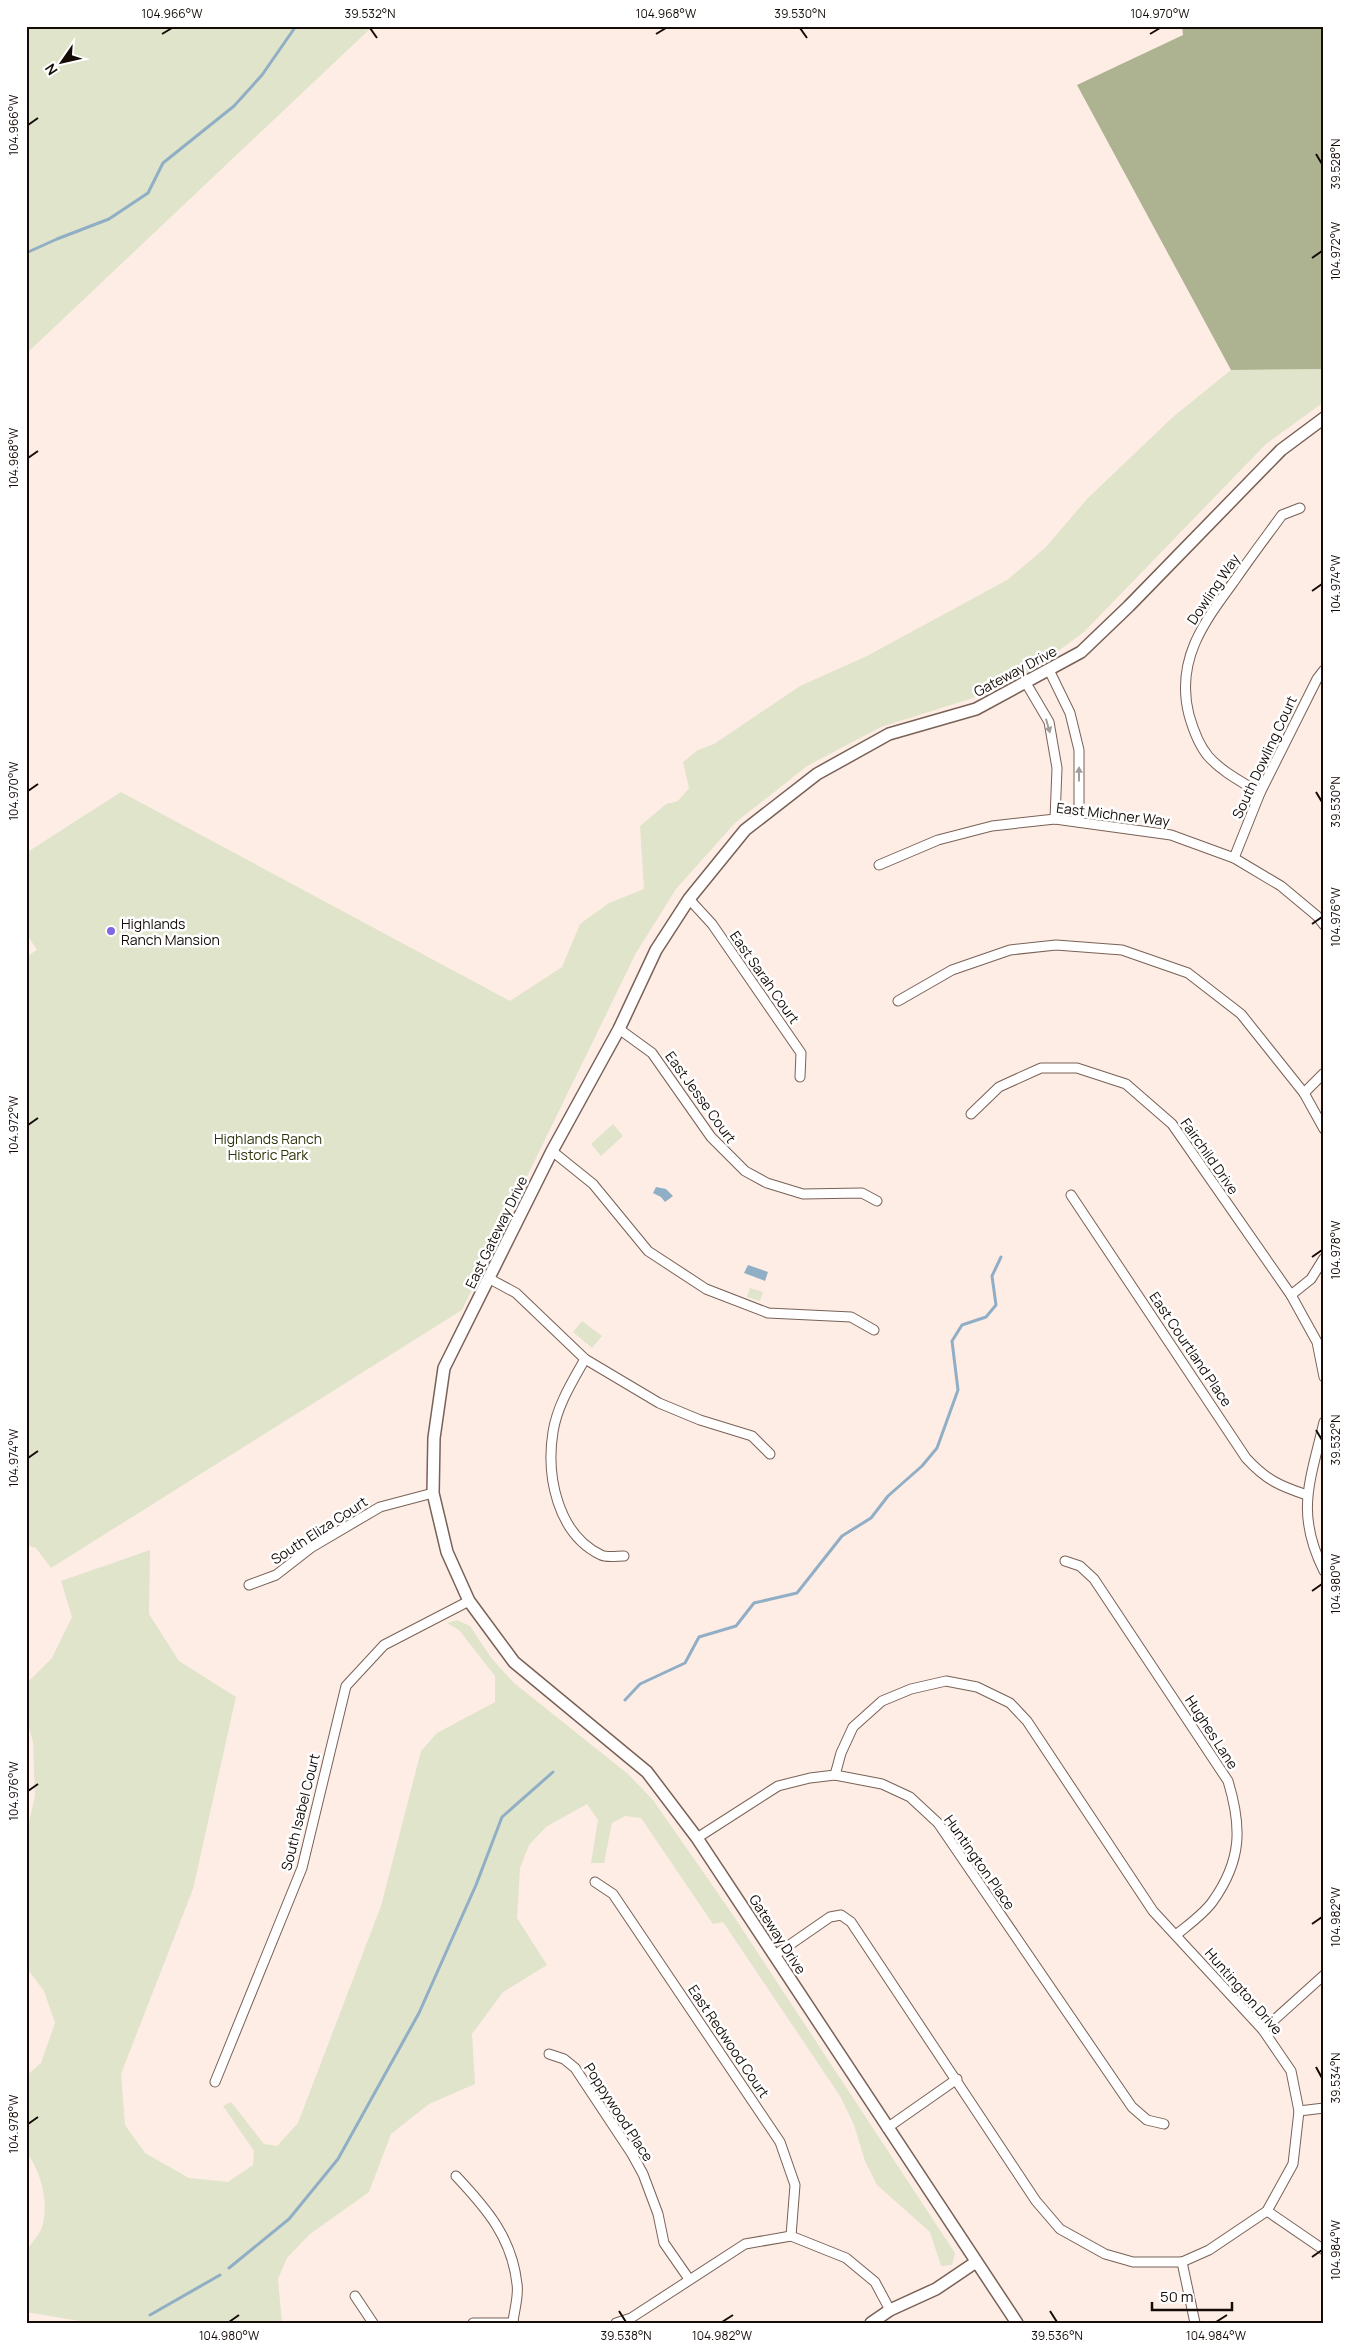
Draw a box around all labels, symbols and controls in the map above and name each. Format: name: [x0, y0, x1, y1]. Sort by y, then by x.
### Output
text: 104.966°W: [142, 5, 203, 22]
text: 39.532°N: [345, 5, 395, 22]
text: 104.968°W: [636, 5, 697, 22]
text: 39.530°N: [774, 5, 826, 22]
text: 104.970°W: [1130, 5, 1190, 22]
north arrow: [38, 38, 88, 88]
text: N: [40, 60, 61, 79]
text: 104.966°W: [5, 94, 22, 155]
text: 39.528°N: [1327, 139, 1344, 189]
text: 104.972°W: [1327, 221, 1344, 280]
text: 104.968°W: [5, 427, 22, 488]
street label: Dowling Way: [1182, 549, 1244, 628]
text: 104.974°W: [1327, 554, 1344, 613]
street label: Gateway Drive: [970, 641, 1060, 701]
street label: South Dowling Court: [1227, 692, 1301, 821]
one-way arrow: [1045, 719, 1053, 734]
text: 104.970°W: [5, 761, 22, 821]
one-way arrow: [1075, 765, 1083, 781]
text: 39.530°N: [1327, 776, 1344, 828]
street label: East Michner Way: [1055, 798, 1171, 830]
text: 104.976°W: [1327, 887, 1344, 947]
place label: Highlands Ranch Mansion: [121, 914, 220, 949]
marker: Highlands Ranch Mansion: [105, 925, 117, 937]
street label: East Sarah Court: [726, 927, 804, 1027]
street label: East Jesse Court: [661, 1047, 741, 1147]
text: 104.972°W: [5, 1095, 22, 1154]
street label: Fairchild Drive: [1177, 1114, 1243, 1198]
park label: Highlands Ranch Historic Park: [214, 1129, 322, 1164]
street label: East Gateway Drive: [461, 1173, 531, 1291]
text: 104.978°W: [1327, 1220, 1344, 1279]
street label: East Courtland Place: [1146, 1288, 1236, 1410]
text: 39.532°N: [1327, 1415, 1344, 1465]
text: 104.974°W: [5, 1428, 22, 1487]
street label: South Eliza Court: [267, 1492, 371, 1568]
text: 104.980°W: [1327, 1553, 1344, 1614]
street label: Hughes Lane: [1181, 1692, 1243, 1772]
street label: South Isabel Court: [276, 1751, 324, 1873]
text: 104.976°W: [5, 1761, 22, 1821]
street label: Huntington Place: [940, 1811, 1020, 1913]
text: 104.982°W: [1327, 1886, 1344, 1947]
street label: Gateway Drive: [745, 1890, 811, 1978]
street label: Huntington Drive: [1201, 1944, 1287, 2038]
street label: East Redwood Court: [684, 1981, 774, 2101]
text: 39.534°N: [1327, 2052, 1344, 2104]
street label: Poppywood Place: [580, 2059, 658, 2165]
text: 104.978°W: [5, 2094, 22, 2153]
text: 104.984°W: [1327, 2219, 1344, 2280]
scale bar: [1152, 2279, 1232, 2311]
text: 50 m: [1160, 2286, 1194, 2307]
text: 104.980°W: [199, 2327, 260, 2344]
text: 39.538°N: [600, 2327, 652, 2344]
text: 104.982°W: [692, 2327, 753, 2344]
text: 39.536°N: [1031, 2327, 1083, 2344]
text: 104.984°W: [1186, 2327, 1247, 2344]

